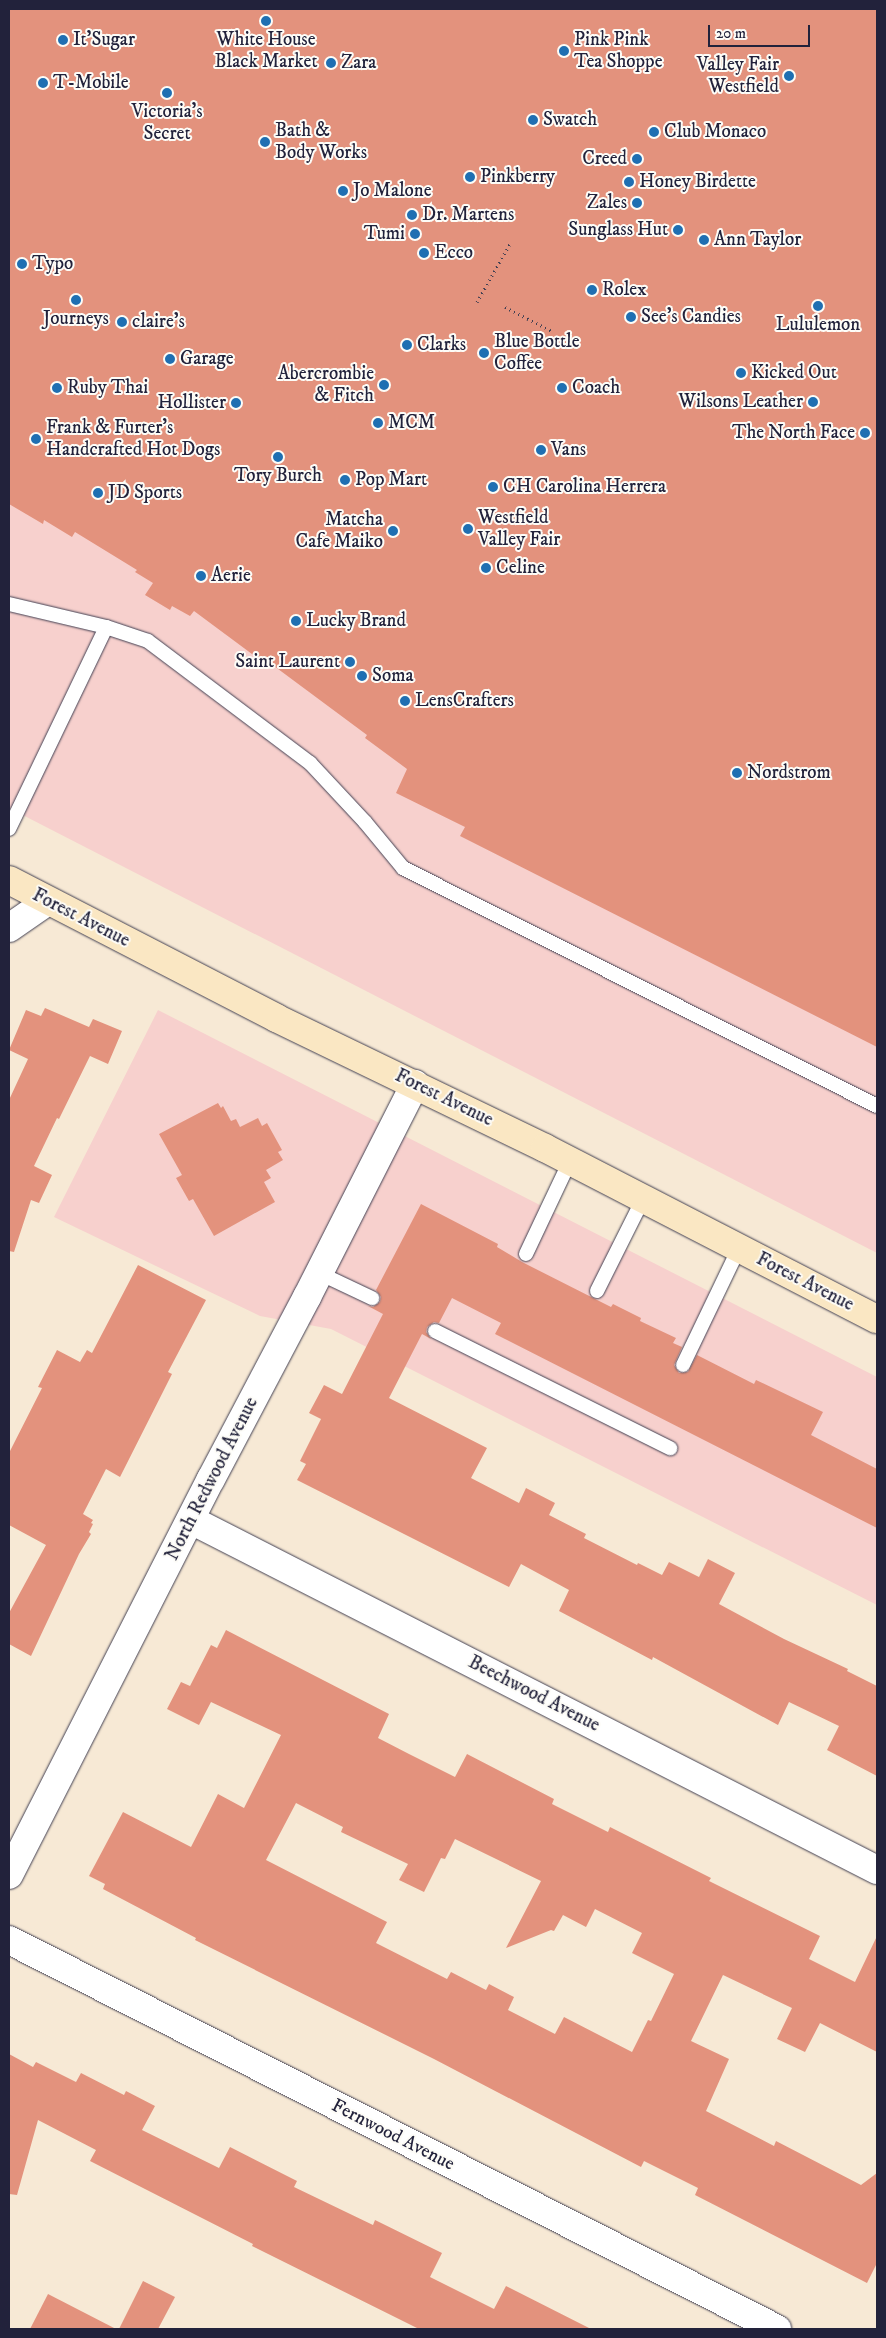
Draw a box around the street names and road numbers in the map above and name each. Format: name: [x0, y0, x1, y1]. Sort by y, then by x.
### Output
street label: Forest Avenue: [28, 884, 134, 952]
street label: Forest Avenue: [391, 1064, 497, 1132]
street label: Forest Avenue: [752, 1248, 858, 1316]
street label: North Redwood Avenue: [161, 1393, 263, 1565]
street label: Beechwood Avenue: [464, 1651, 604, 1737]
street label: Fernwood Avenue: [328, 2094, 458, 2176]

